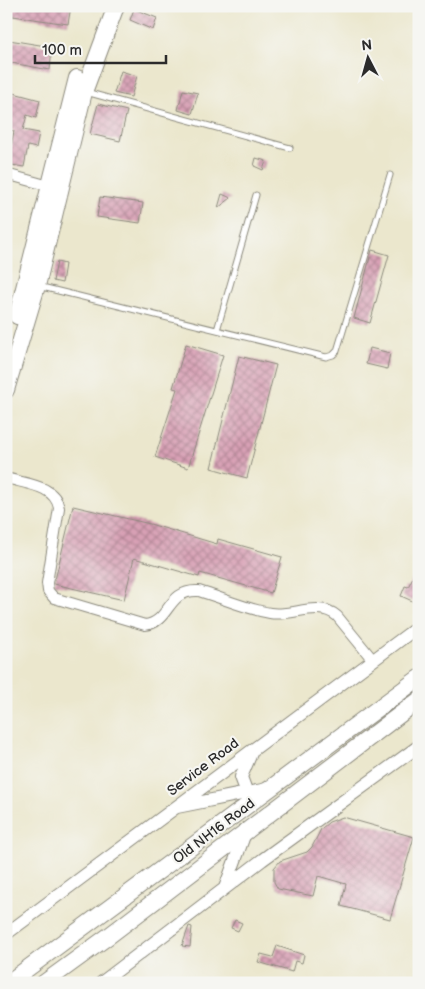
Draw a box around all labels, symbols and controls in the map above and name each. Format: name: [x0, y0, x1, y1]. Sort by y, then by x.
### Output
scale bar: [35, 32, 166, 64]
north arrow: [342, 32, 392, 82]
text: N: [361, 37, 373, 55]
text: 100 m: [42, 41, 82, 60]
street label: Service Road: [164, 735, 242, 799]
street label: Old NH16 Road: [170, 795, 258, 867]

